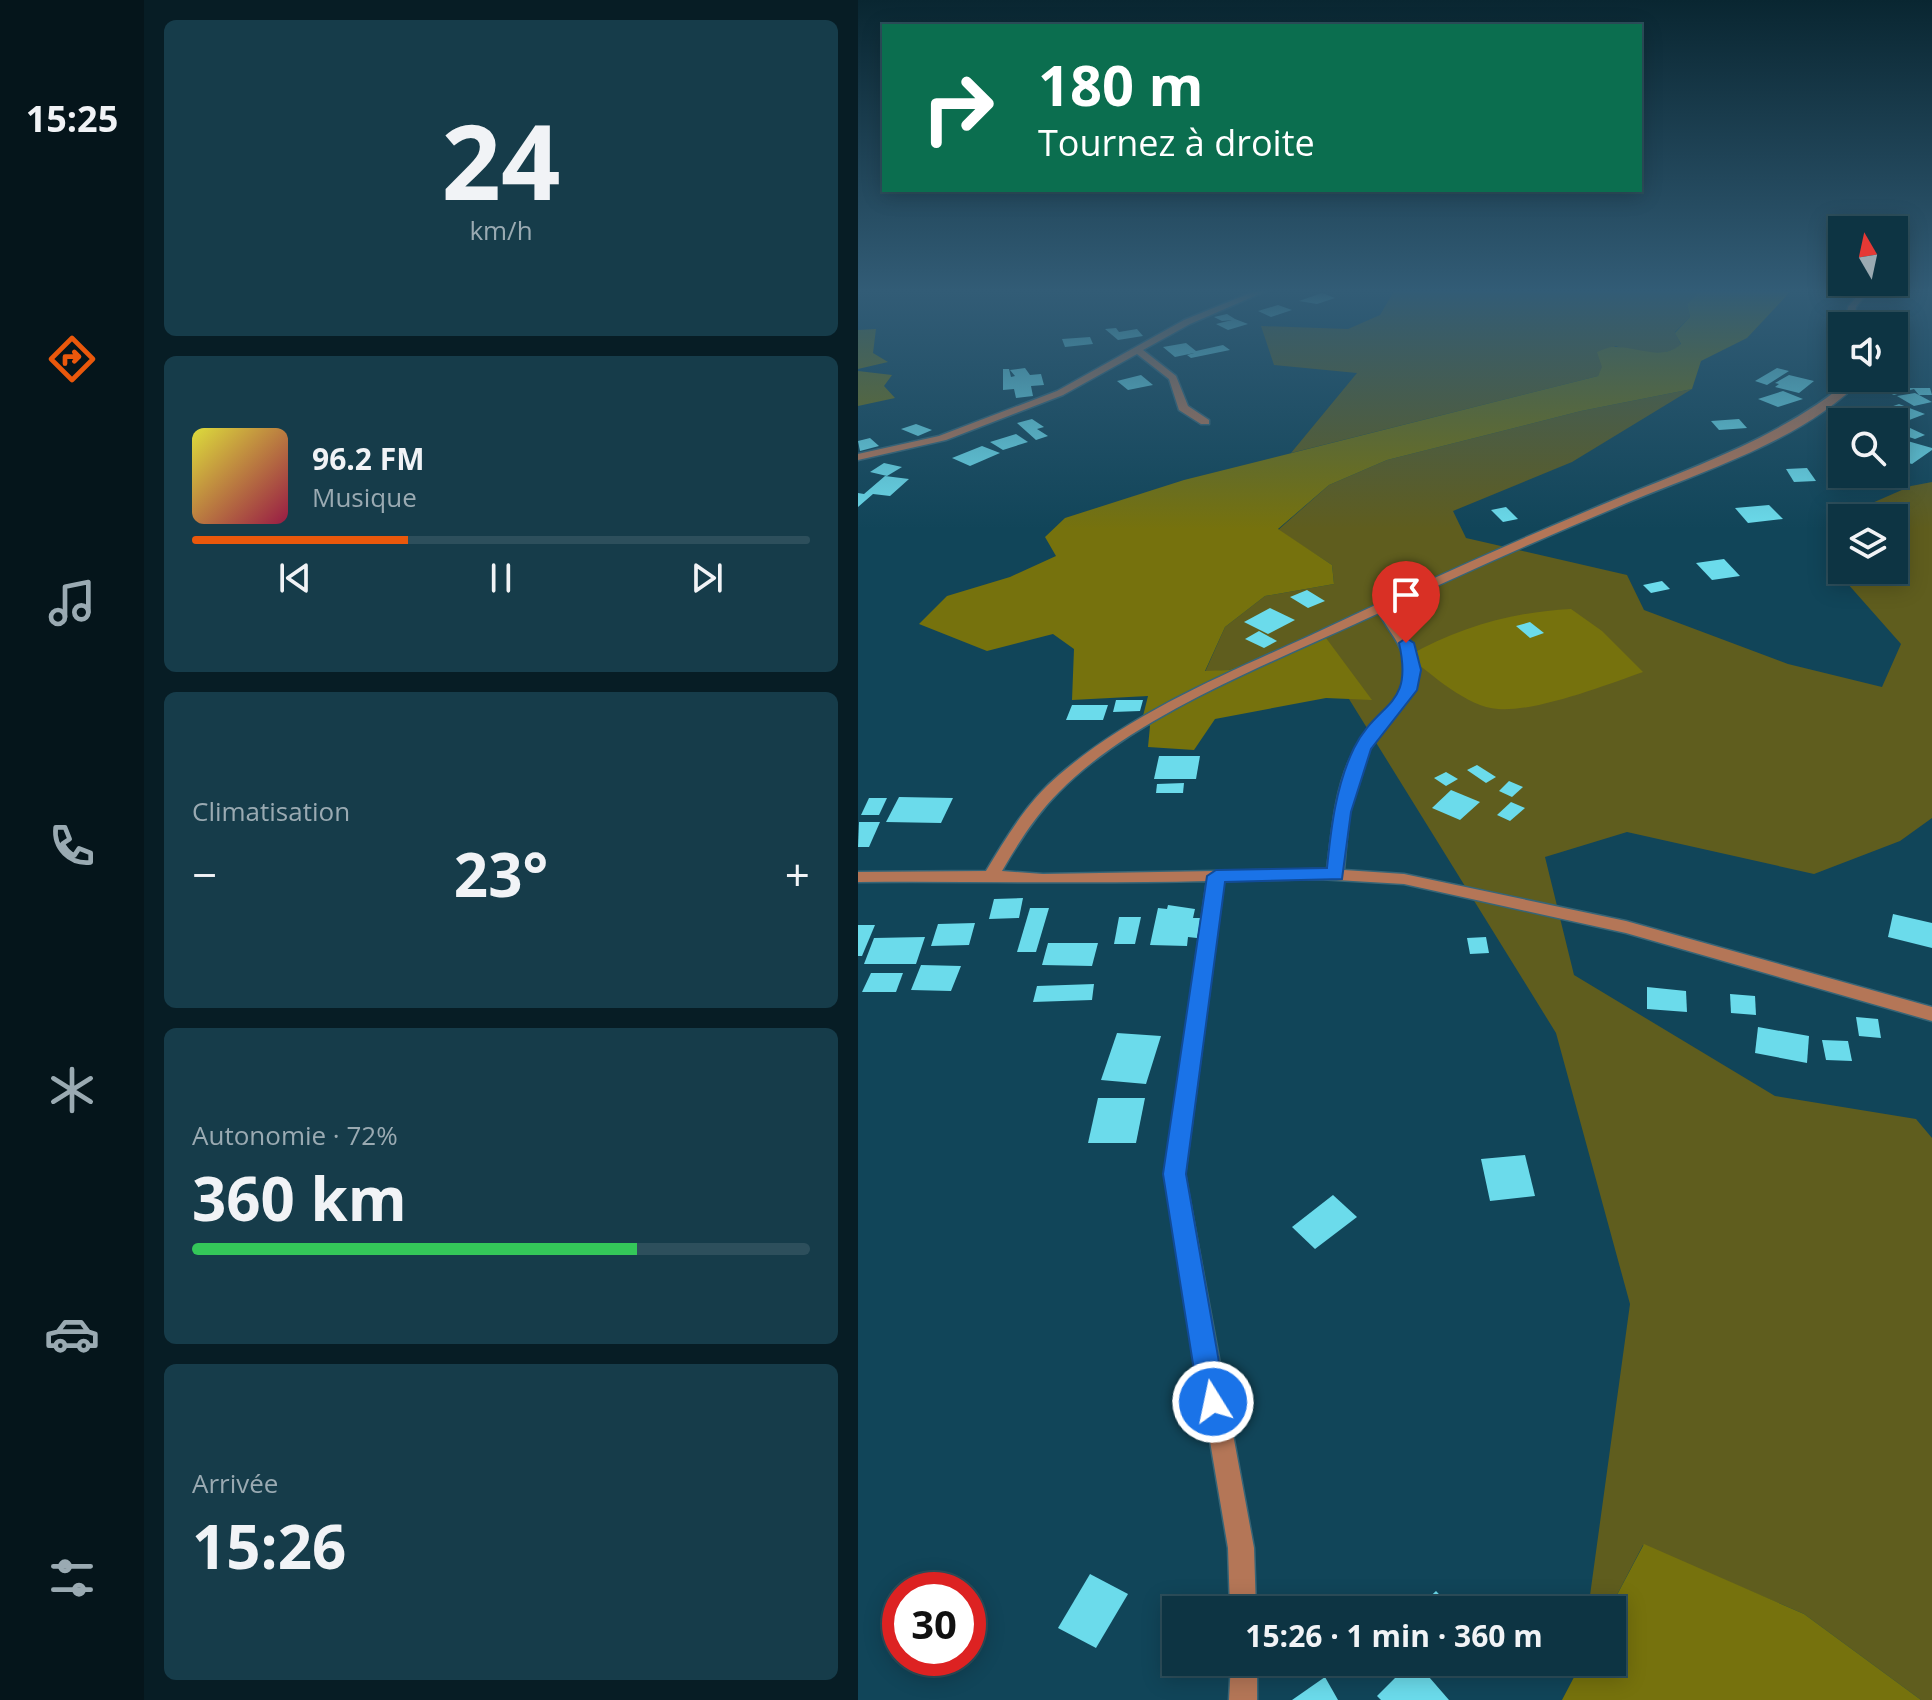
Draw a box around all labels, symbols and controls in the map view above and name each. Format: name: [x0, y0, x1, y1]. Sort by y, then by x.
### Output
text: 180 m: [1038, 46, 1204, 122]
icon: right: [906, 56, 1010, 160]
text: 24: [442, 89, 560, 230]
text: 15:25: [26, 94, 118, 143]
text: Tournez à droite: [1038, 118, 1315, 167]
text: km/h: [469, 212, 533, 248]
north arrow: [1828, 216, 1908, 296]
map controls: [1828, 216, 1908, 584]
button: sound: [1828, 312, 1908, 392]
icon: directions: [44, 331, 100, 387]
button: search: [1828, 408, 1908, 488]
text: 96.2 FM: [312, 438, 425, 479]
text: Musique: [312, 479, 417, 515]
button: layers: [1828, 504, 1908, 584]
icon: previous: [273, 556, 317, 600]
icon: pause: [479, 556, 523, 600]
icon: next: [685, 556, 729, 600]
pin: [1372, 561, 1440, 643]
icon: arrive: [1384, 573, 1428, 617]
icon: music: [44, 575, 100, 631]
text: Climatisation: [192, 793, 350, 829]
icon: phone: [44, 818, 100, 874]
text: 23°: [454, 833, 548, 915]
text: −: [192, 844, 217, 904]
text: +: [785, 844, 810, 904]
icon: climate: [44, 1062, 100, 1118]
text: Autonomie · 72%: [192, 1117, 398, 1153]
text: 360 km: [192, 1157, 407, 1239]
icon: car: [44, 1306, 100, 1362]
position arrow: [1171, 1360, 1255, 1444]
text: Arrivée: [192, 1465, 278, 1501]
text: 15:26: [192, 1505, 346, 1587]
icon: filters: [44, 1550, 100, 1606]
speed limit sign: 30: [882, 1572, 986, 1676]
text: 15:26 · 1 min · 360 m: [1245, 1615, 1543, 1656]

